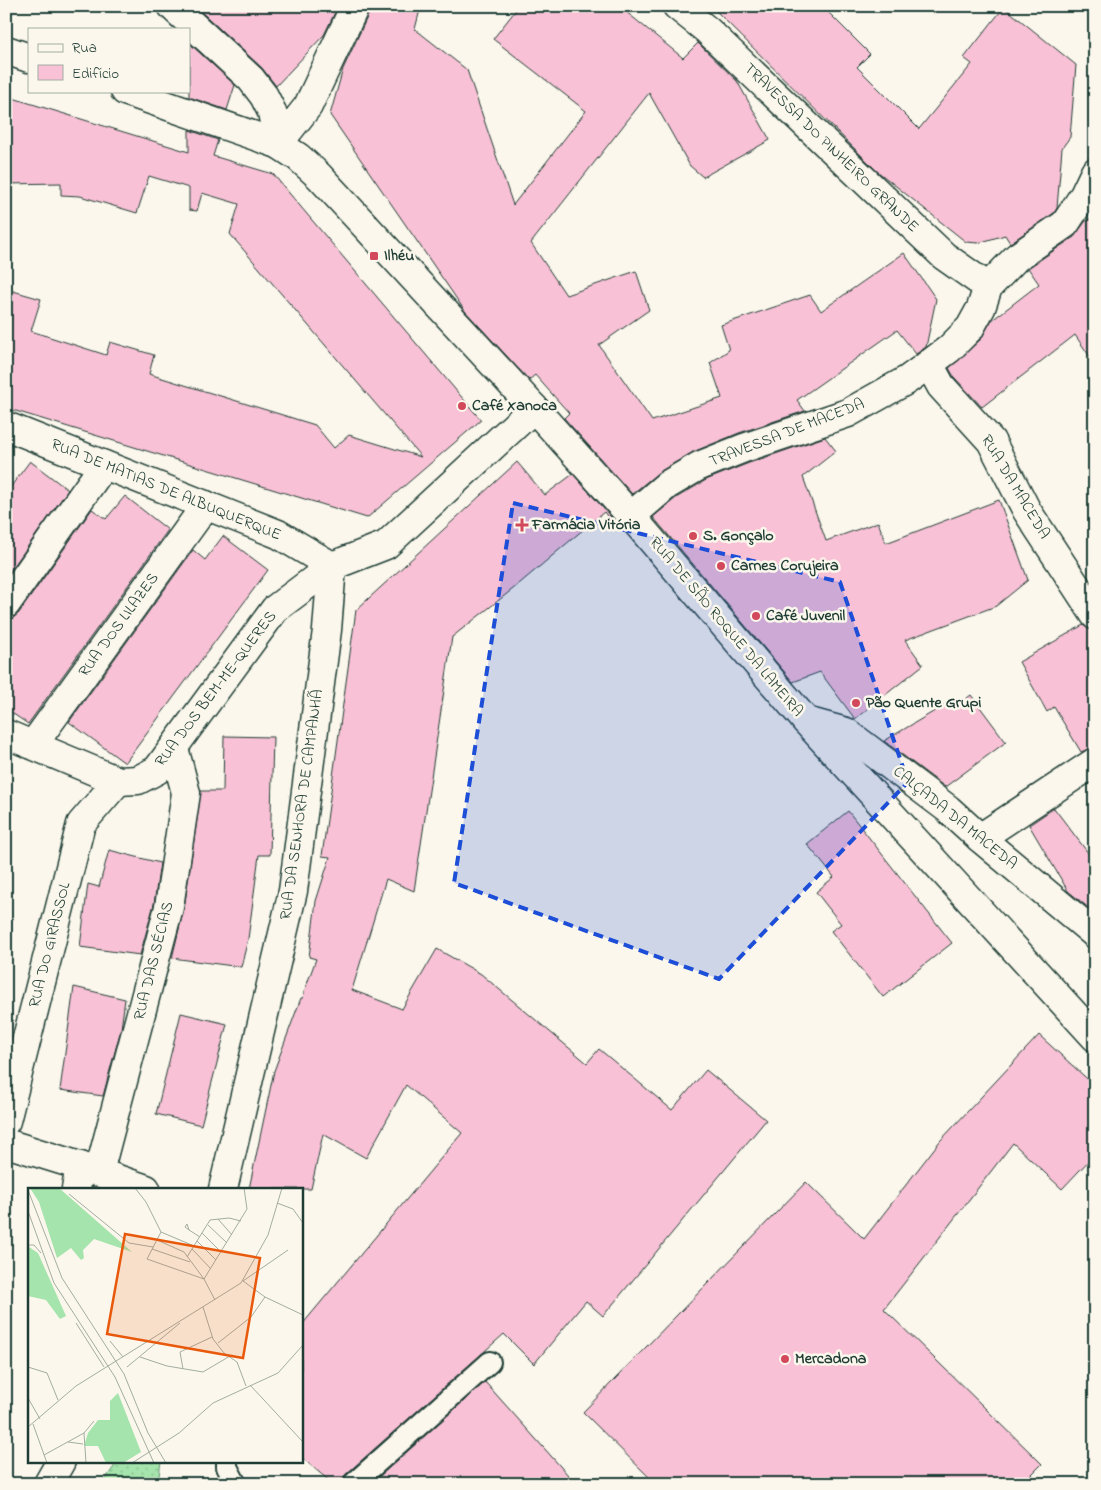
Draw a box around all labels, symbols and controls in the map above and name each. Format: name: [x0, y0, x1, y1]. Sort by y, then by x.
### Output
legend: [28, 28, 190, 92]
text: Rua: [72, 37, 97, 59]
street label: TRAVESSA DO PINHEIRO GRANDE: [738, 57, 924, 239]
text: Edifício: [72, 63, 119, 85]
place label: Ilhéu: [384, 244, 414, 268]
marker: Ilhéu: [368, 250, 380, 262]
street label: TRAVESSA DE MACEDA: [706, 392, 868, 474]
place label: Café Xanoca: [472, 394, 557, 418]
marker: Café Xanoca: [456, 400, 468, 412]
street label: RUA DA MACEDA: [974, 430, 1056, 544]
street label: RUA DE MATIAS DE ALBUQUERQUE: [47, 433, 285, 547]
place label: Farmácia Vitória: [531, 513, 641, 537]
marker: Farmácia Vitória: [516, 519, 528, 531]
place label: S. Gonçalo: [703, 524, 774, 548]
marker: S. Gonçalo: [687, 530, 699, 542]
street label: RUA DE SÃO ROQUE DA LAMEIRA: [643, 532, 809, 722]
place label: Carnes Corujeira: [731, 554, 839, 578]
marker: Carnes Corujeira: [715, 560, 727, 572]
street label: RUA DOS LILAZES: [73, 568, 165, 682]
place label: Café Juvenil: [766, 604, 846, 628]
street label: RUA DOS BEM-ME-QUERES: [149, 606, 283, 772]
marker: Café Juvenil: [750, 610, 762, 622]
street label: RUA DA SENHORA DE CAMPANHÃ: [274, 688, 330, 921]
place label: Pão Quente Grupi: [866, 691, 982, 715]
marker: Pão Quente Grupi: [850, 697, 862, 709]
street label: CALÇADA DA MACEDA: [888, 760, 1023, 876]
street label: RUA DO GIRASSOL: [23, 880, 77, 1010]
street label: RUA DAS SÉCIAS: [128, 899, 180, 1023]
inset map: [28, 1188, 302, 1462]
place label: Mercadona: [795, 1347, 867, 1371]
marker: Mercadona: [779, 1353, 791, 1365]

